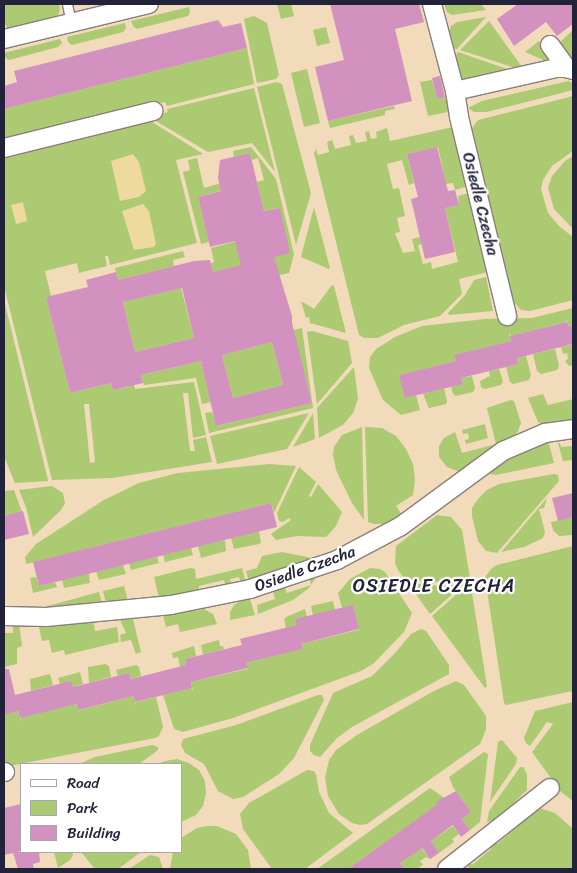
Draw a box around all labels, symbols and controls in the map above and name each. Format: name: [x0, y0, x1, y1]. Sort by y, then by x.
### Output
street label: Osiedle Czecha: [458, 151, 502, 257]
street label: Osiedle Czecha: [252, 542, 358, 596]
district label: OSIEDLE CZECHA: [352, 575, 516, 597]
legend: [20, 763, 182, 853]
text: Road: [67, 770, 99, 796]
text: Park: [67, 795, 98, 821]
text: Building: [67, 820, 121, 846]

